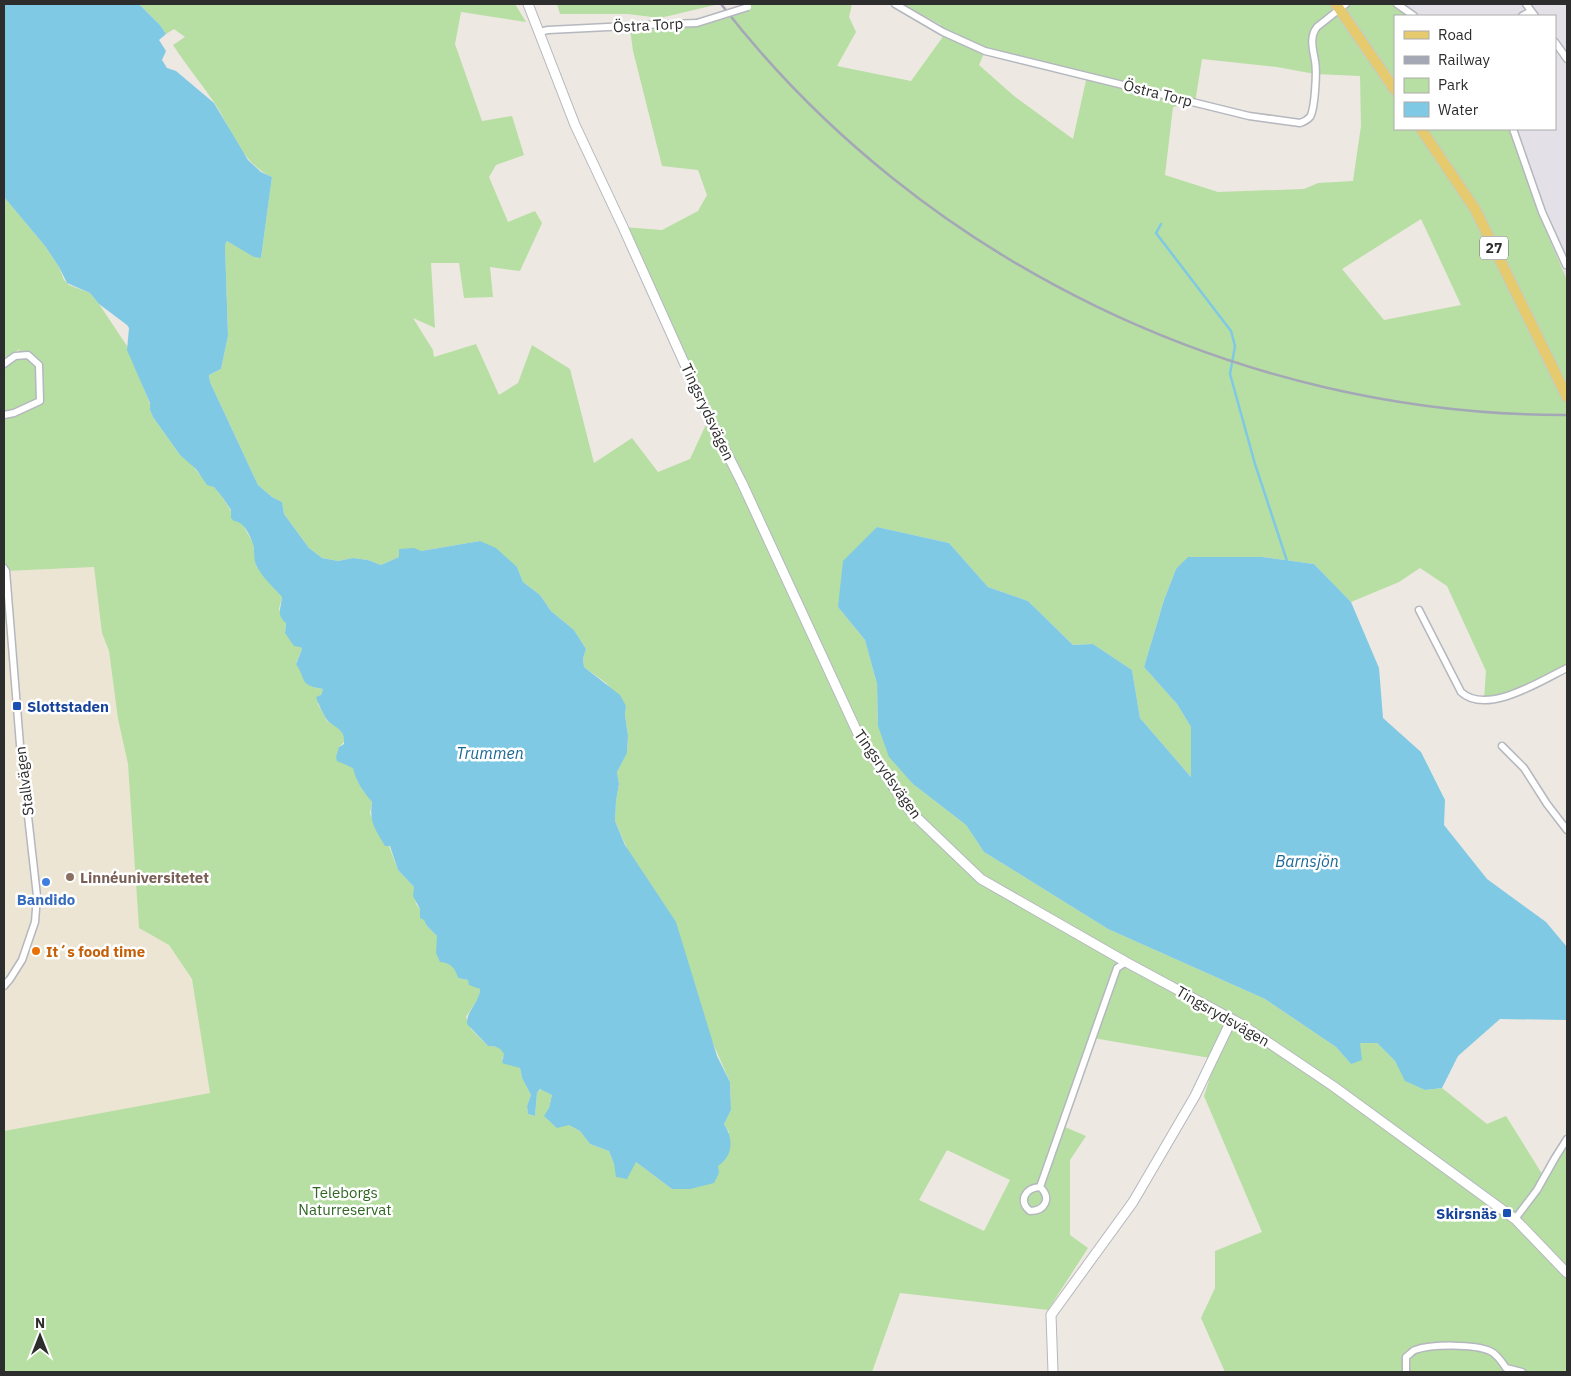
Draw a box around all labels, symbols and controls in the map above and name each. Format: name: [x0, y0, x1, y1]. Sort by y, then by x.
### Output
street label: Östra Torp: [612, 14, 684, 36]
legend: [1394, 15, 1556, 130]
text: Road: [1438, 25, 1473, 44]
text: Railway: [1438, 50, 1491, 69]
street label: Östra Torp: [1122, 75, 1194, 111]
text: Park: [1438, 75, 1468, 94]
text: Water: [1438, 100, 1479, 119]
road number: 27: [1480, 237, 1508, 260]
street label: Tingsrydsvägen: [677, 360, 739, 464]
place label: Slottstaden: [27, 697, 109, 716]
marker: Slottstaden: [11, 700, 23, 712]
street label: Tingsrydsvägen: [850, 726, 926, 822]
water label: Trummen: [456, 743, 524, 763]
street label: Stallvägen: [10, 745, 38, 817]
water label: Barnsjön: [1275, 851, 1339, 871]
place label: Linnéuniversitetet: [80, 868, 209, 887]
marker: Linnéuniversitetet: [64, 871, 76, 883]
marker: Bandido: [40, 876, 52, 888]
place label: Bandido: [17, 890, 75, 909]
place label: It´s food time: [46, 942, 145, 961]
marker: It´s food time: [30, 945, 42, 957]
street label: Tingsrydsvägen: [1173, 982, 1273, 1050]
park label: Teleborgs Naturreservat: [298, 1183, 392, 1219]
place label: Skirsnäs: [1436, 1204, 1497, 1223]
marker: Skirsnäs: [1501, 1207, 1513, 1219]
north arrow: [15, 1311, 65, 1361]
text: N: [35, 1314, 45, 1332]

